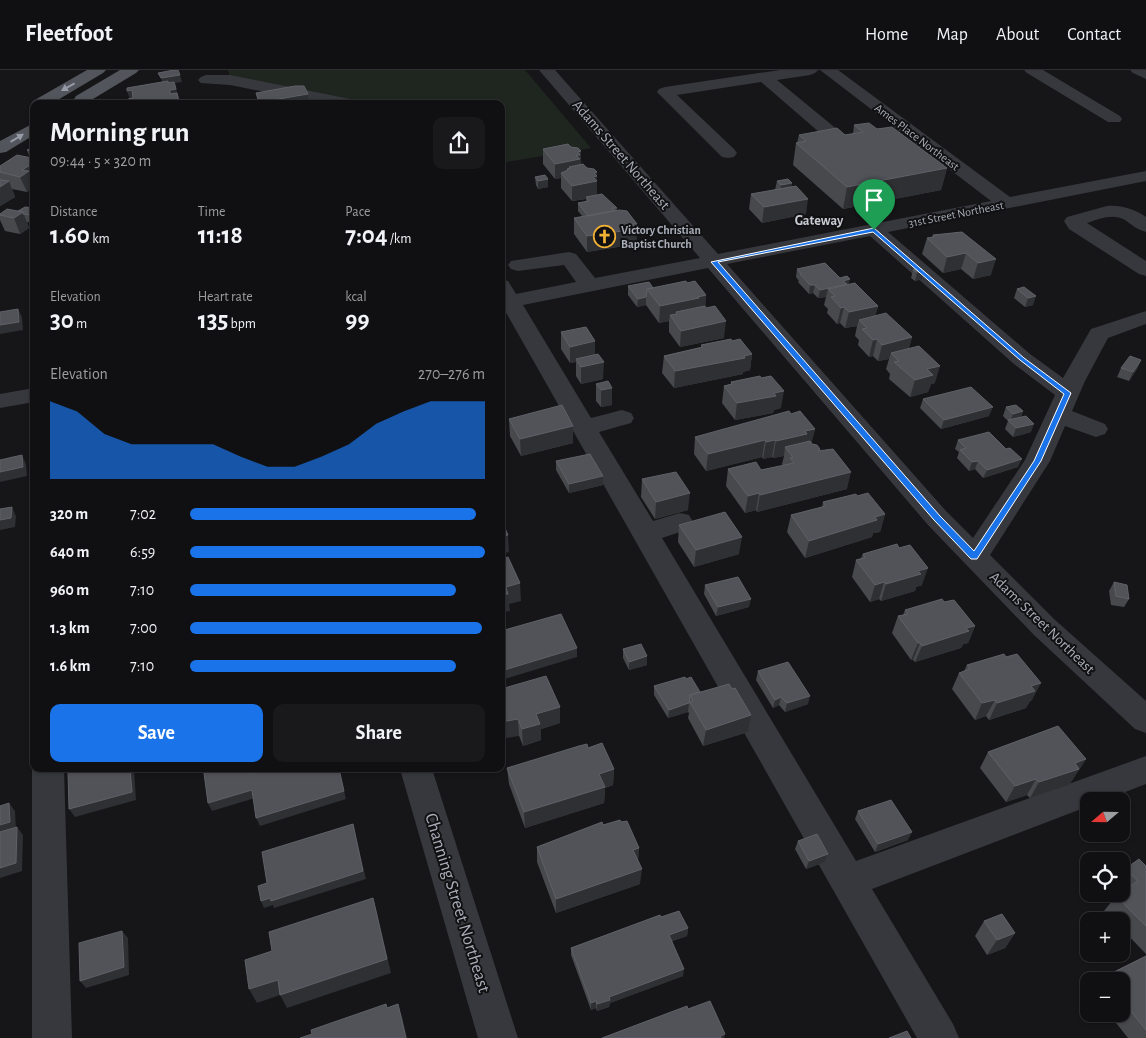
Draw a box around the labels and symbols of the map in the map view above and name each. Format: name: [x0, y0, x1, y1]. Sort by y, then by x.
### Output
one-way arrow: [61, 83, 76, 91]
street label: Adams Street Northeast: [570, 97, 673, 213]
street label: Ames Place Northeast: [873, 101, 962, 173]
one-way arrow: [10, 133, 23, 142]
pin: [853, 179, 895, 230]
street label: 31st Street Northeast: [907, 199, 1005, 229]
district label: Gateway: [795, 214, 844, 228]
place label: Victory Christian Baptist Church: [621, 224, 701, 250]
church icon: Victory Christian Baptist Church: [593, 225, 617, 249]
street label: Adams Street Northeast: [987, 569, 1098, 677]
north arrow: [1080, 792, 1130, 842]
street label: Channing Street Northeast: [421, 811, 493, 995]

